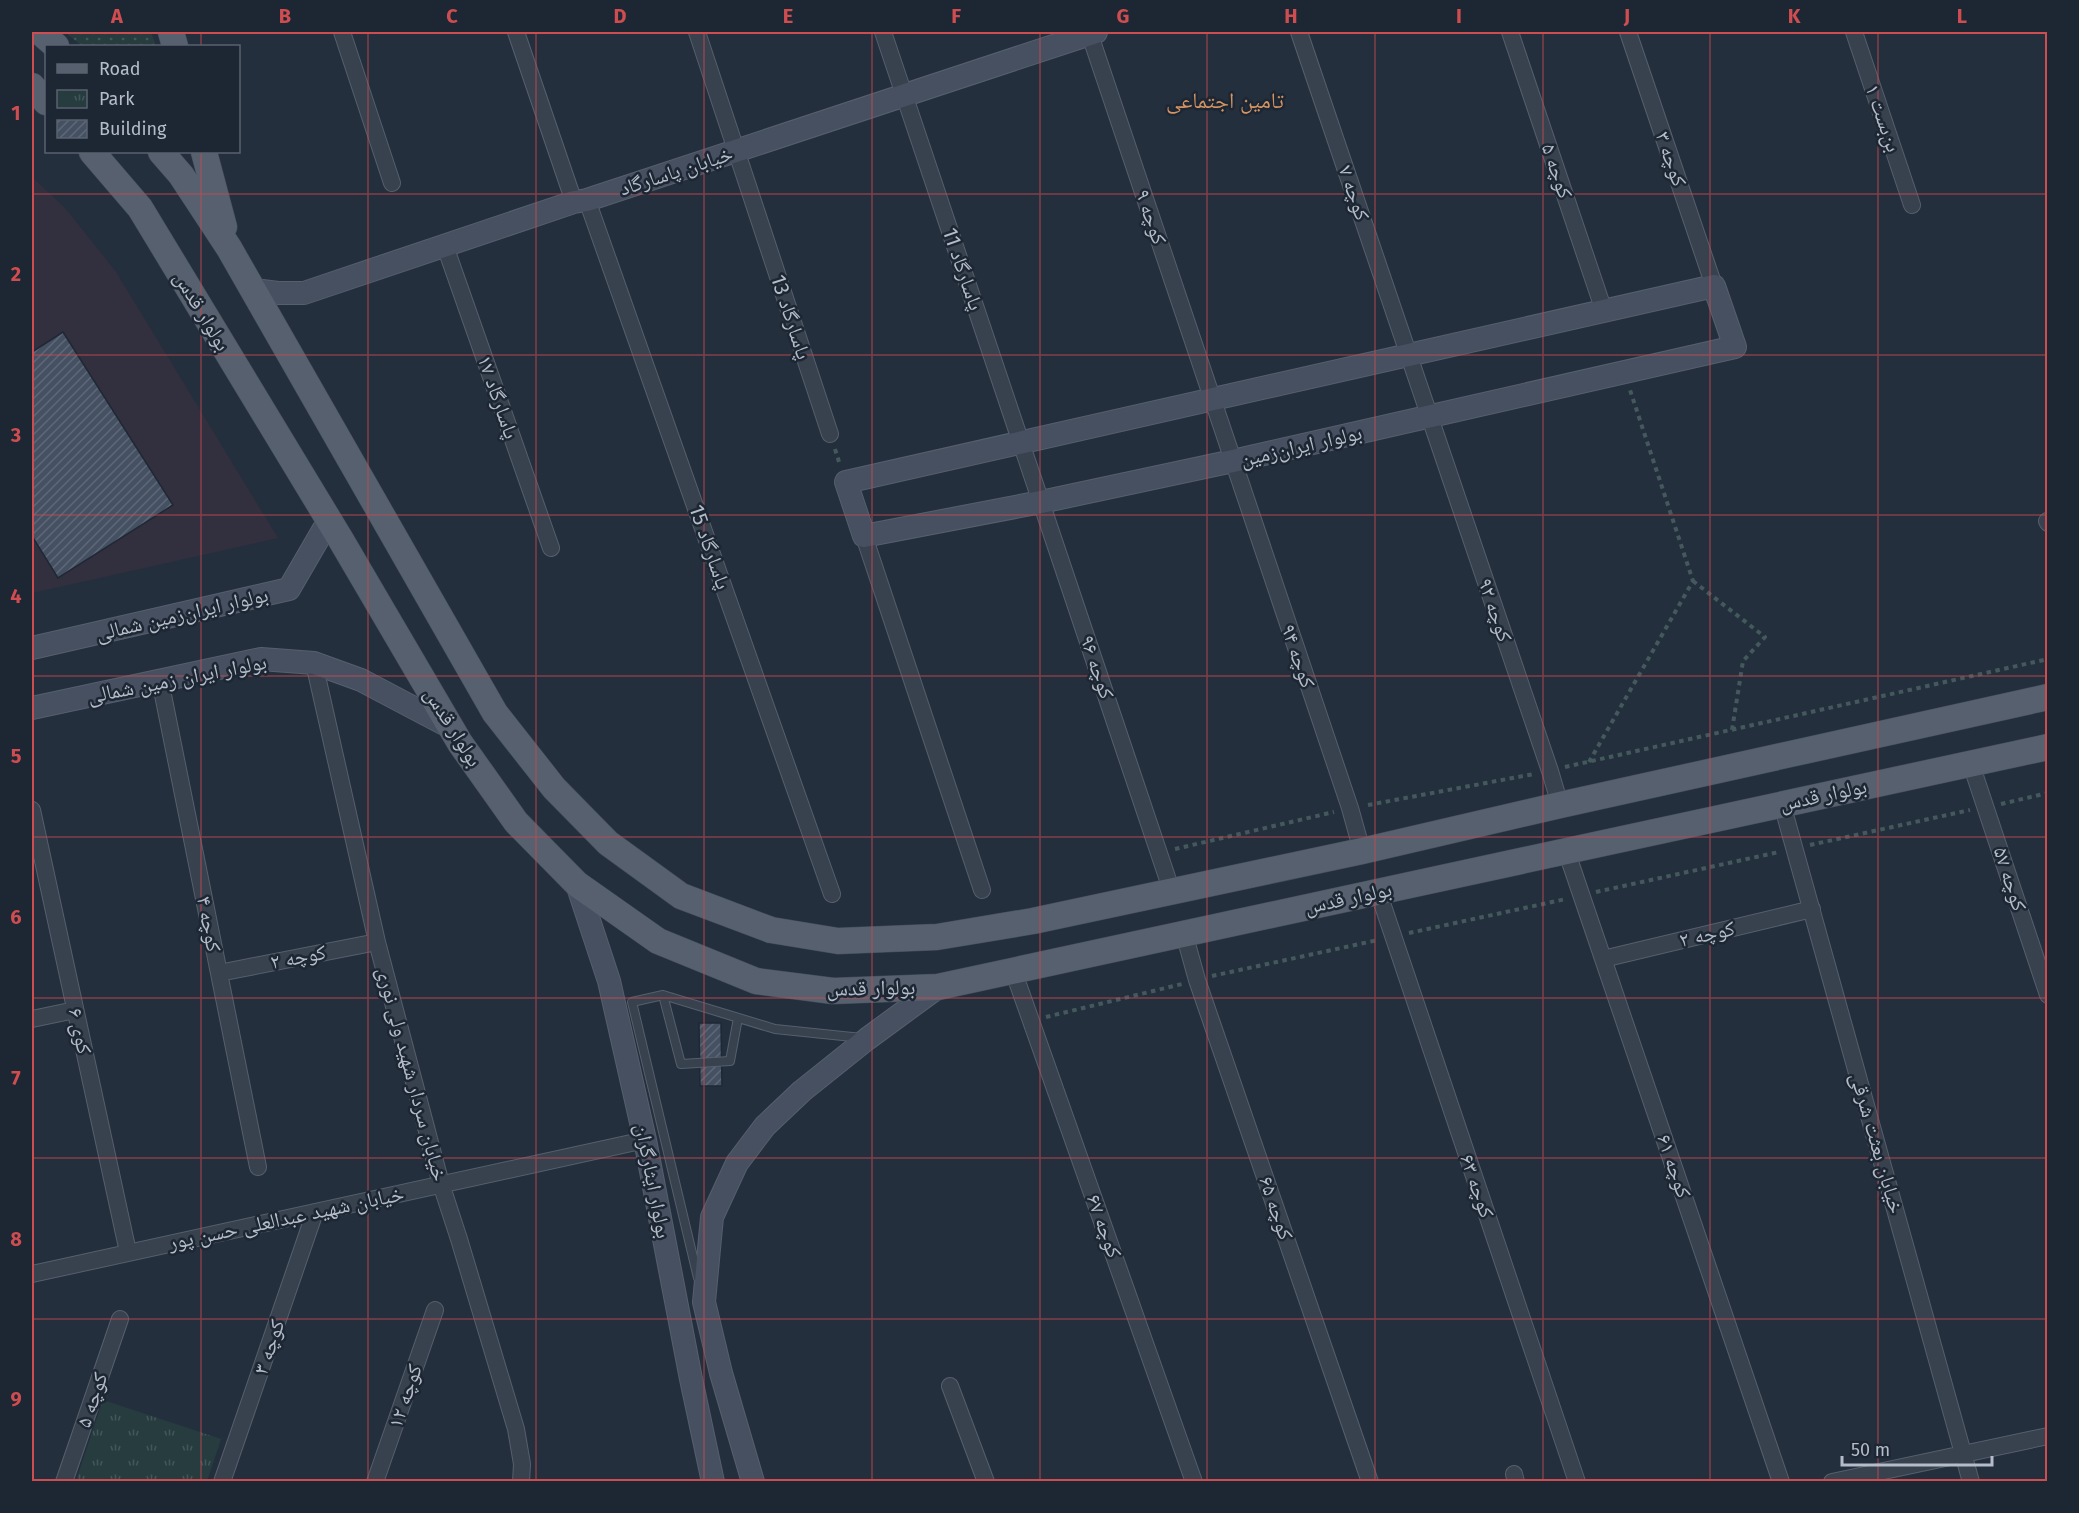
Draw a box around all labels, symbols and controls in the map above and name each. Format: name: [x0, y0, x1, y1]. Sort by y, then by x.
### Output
text: A: [110, 4, 124, 28]
text: B: [279, 4, 291, 28]
text: C: [446, 4, 458, 28]
text: D: [613, 4, 627, 28]
text: E: [783, 4, 793, 28]
text: F: [951, 4, 961, 28]
text: G: [1117, 4, 1129, 28]
text: H: [1284, 4, 1298, 28]
text: I: [1456, 4, 1462, 28]
text: J: [1623, 4, 1630, 28]
text: K: [1788, 4, 1801, 28]
text: L: [1957, 4, 1967, 28]
legend: [45, 45, 240, 153]
text: Road: [99, 58, 141, 80]
street label: بن‌بست ۱: [1859, 81, 1907, 155]
district label: تامین اجتماعی: [1166, 87, 1284, 114]
text: Park: [99, 88, 135, 110]
text: 1: [11, 101, 21, 125]
text: Building: [99, 118, 167, 140]
street label: کوچه ۳: [1650, 128, 1693, 190]
street label: خیابان پاسارگاد: [616, 140, 736, 202]
street label: کوچه ۵: [1536, 140, 1579, 202]
street label: کوچه ۷: [1333, 162, 1376, 224]
street label: کوچه ۹: [1130, 186, 1173, 248]
street label: پاسارگاد 11: [937, 224, 989, 314]
text: 2: [11, 262, 21, 286]
street label: بولوار قدس: [168, 266, 236, 356]
street label: پاسارگاد 13: [765, 271, 817, 363]
street label: پاسارگاد ۱۷: [472, 352, 524, 442]
street label: بولوار ایران‌زمین: [1238, 419, 1364, 473]
text: 3: [10, 423, 21, 447]
street label: پاسارگاد 15: [683, 501, 737, 593]
street label: کوچه ۹۲: [1472, 575, 1518, 646]
street label: بولوار ایران‌زمین شمالی: [93, 582, 271, 646]
text: 4: [10, 584, 22, 608]
street label: کوچه ۹۴: [1275, 621, 1321, 692]
street label: کوچه ۹۶: [1074, 632, 1120, 703]
street label: بولوار ایران زمین شمالی: [85, 649, 269, 709]
street label: بولوار قدس: [418, 683, 488, 771]
text: 5: [11, 744, 22, 768]
street label: بولوار قدس: [1777, 773, 1869, 817]
street label: کوچه ۵۷: [1987, 844, 2033, 915]
street label: بولوار قدس: [1302, 876, 1394, 920]
street label: کوچه ۴: [191, 894, 227, 954]
text: 6: [10, 905, 22, 929]
street label: کوچه ۲: [1677, 915, 1738, 953]
street label: کوچه ۲: [268, 939, 328, 975]
street label: خیابان سردار شهید ولی نوری: [371, 964, 453, 1184]
street label: بولوار قدس: [826, 974, 916, 1002]
street label: کوی ۶: [62, 1006, 98, 1057]
text: 7: [11, 1066, 21, 1090]
street label: خیابان بعثت شرقی: [1844, 1069, 1910, 1217]
street label: بولوار ایثارگران: [629, 1121, 677, 1241]
street label: کوچه ۶۱: [1651, 1131, 1697, 1202]
street label: کوچه ۶۳: [1454, 1151, 1500, 1222]
street label: کوچه ۶۵: [1253, 1173, 1299, 1244]
street label: خیابان شهید عبدالعلی حسن پور: [165, 1180, 406, 1256]
street label: کوچه ۶۷: [1081, 1191, 1128, 1262]
text: 8: [10, 1227, 22, 1251]
street label: کوچه ۳: [248, 1316, 291, 1378]
street label: کوچه ۱۲: [382, 1360, 428, 1431]
street label: کوچه ۵: [71, 1369, 114, 1431]
text: 9: [10, 1387, 22, 1411]
scale bar: [1842, 1429, 1992, 1467]
text: 50 m: [1851, 1439, 1890, 1461]

